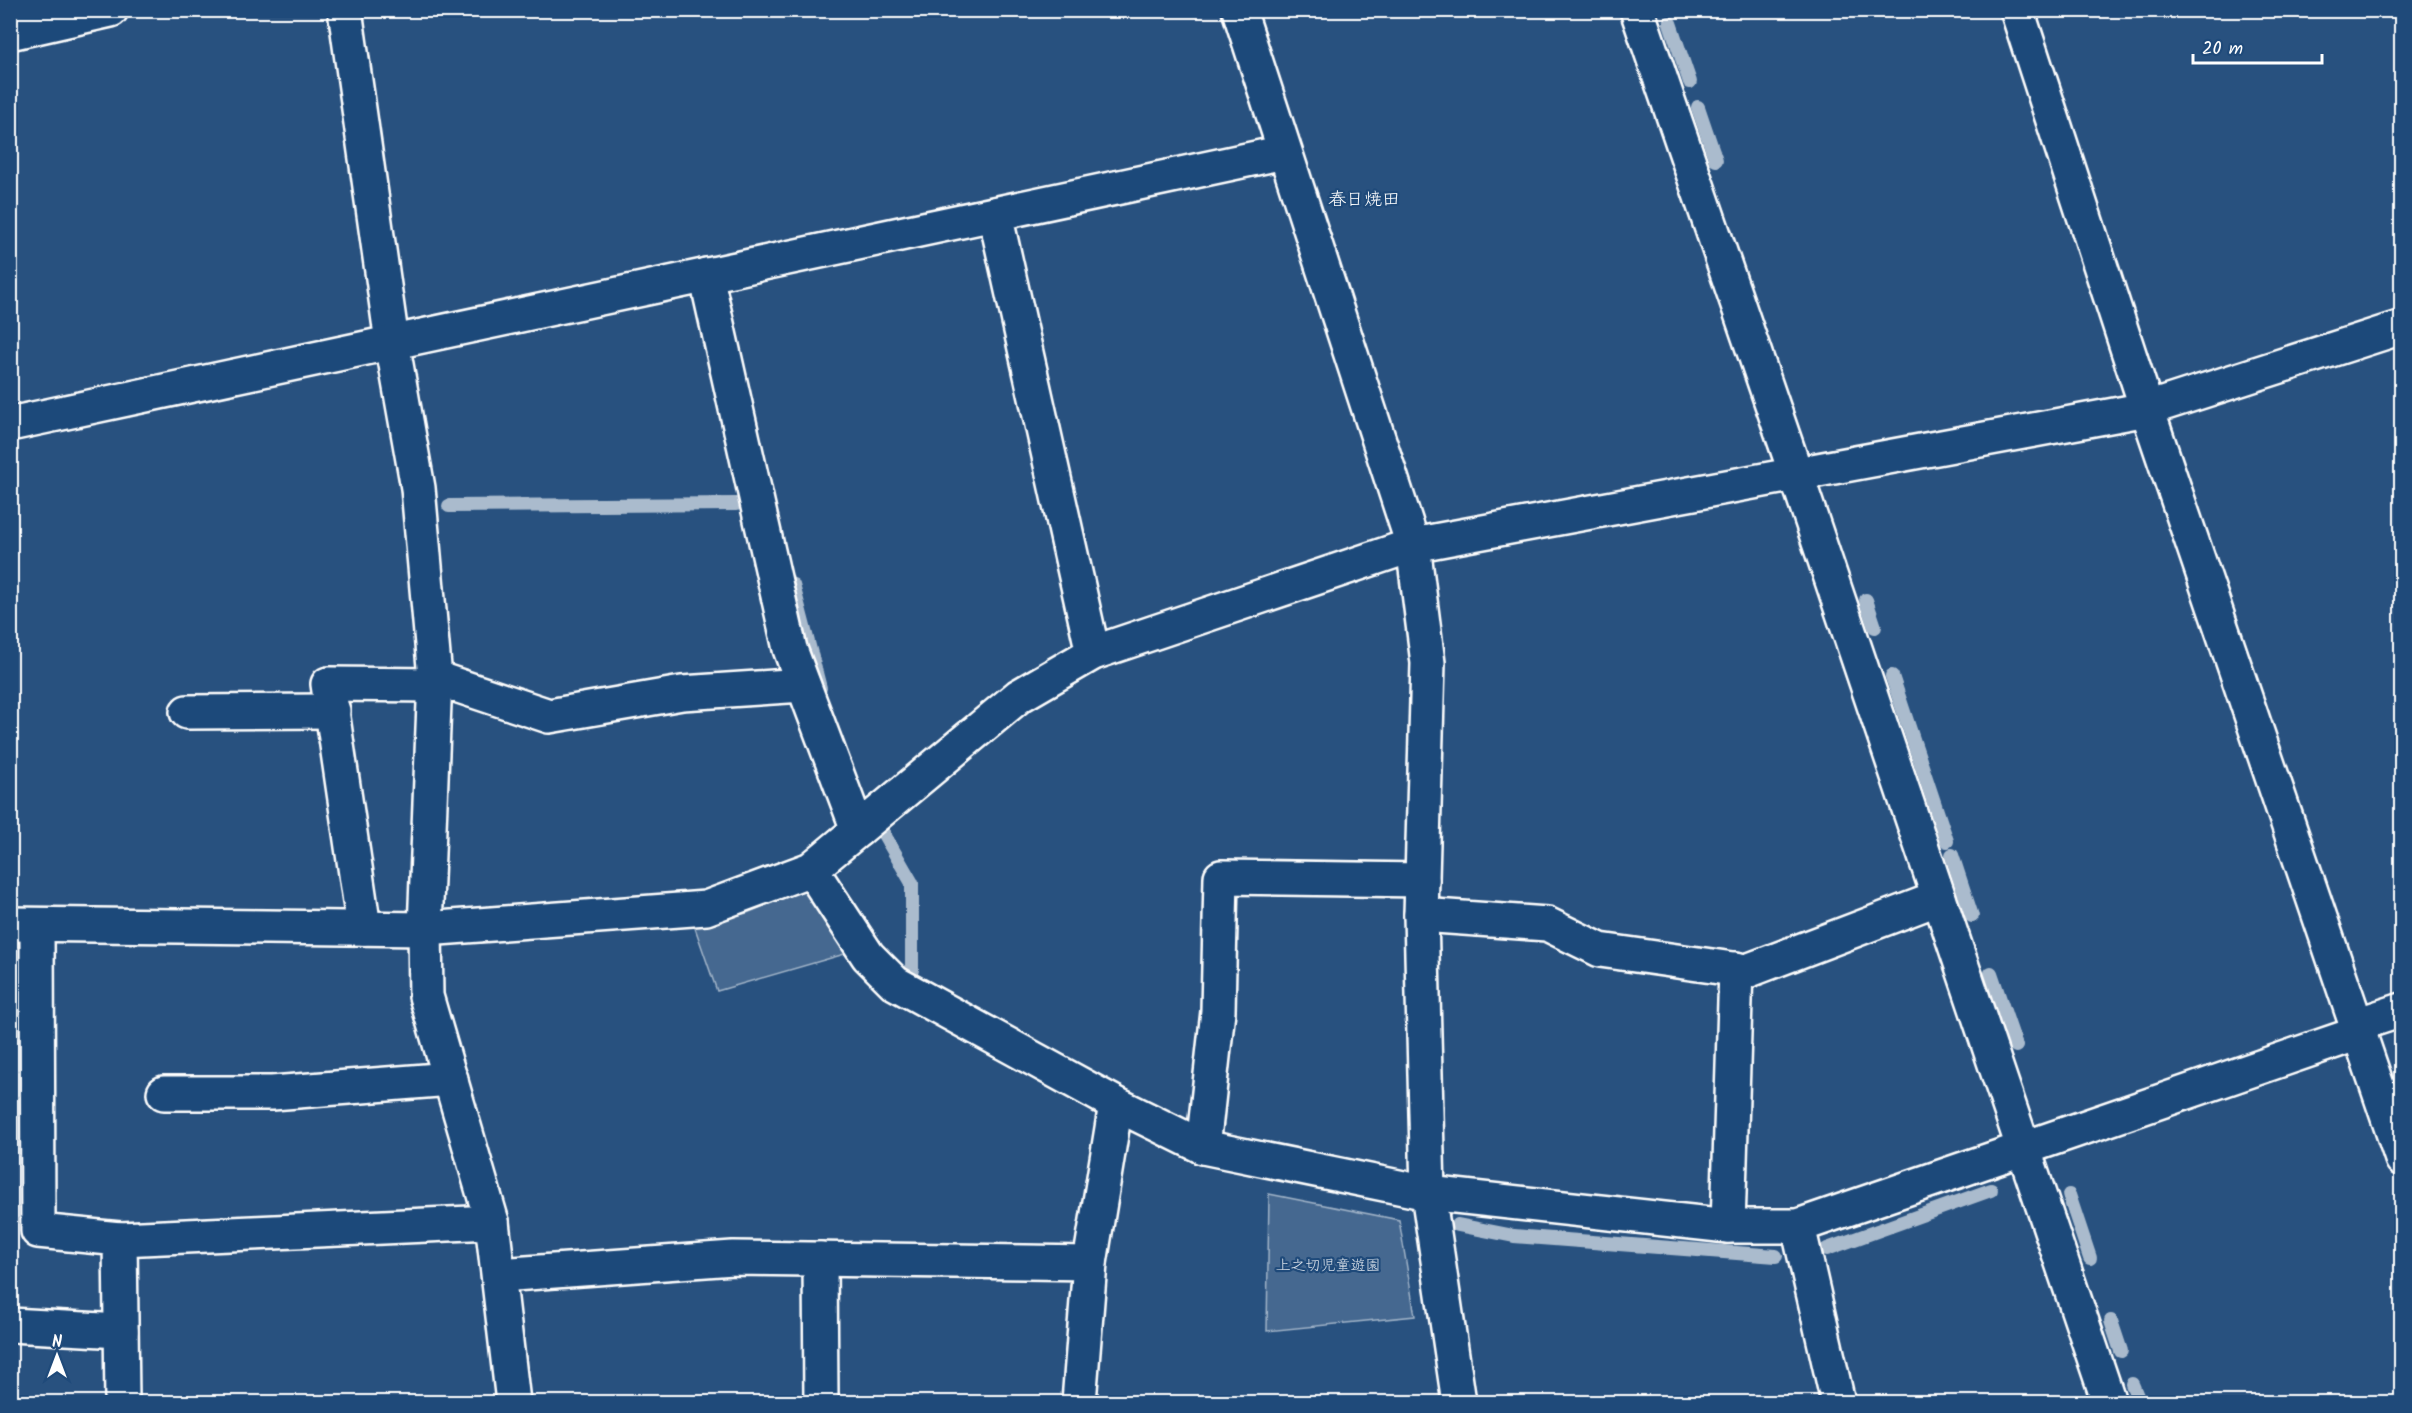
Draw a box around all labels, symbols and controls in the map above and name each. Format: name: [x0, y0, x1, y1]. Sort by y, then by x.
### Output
scale bar: [2193, 27, 2322, 65]
text: 20 m: [2202, 35, 2243, 64]
district label: 春日焼田: [1328, 186, 1400, 215]
park label: 上之切児童遊園: [1275, 1254, 1381, 1278]
north arrow: [27, 1326, 87, 1386]
text: N: [52, 1330, 62, 1355]

